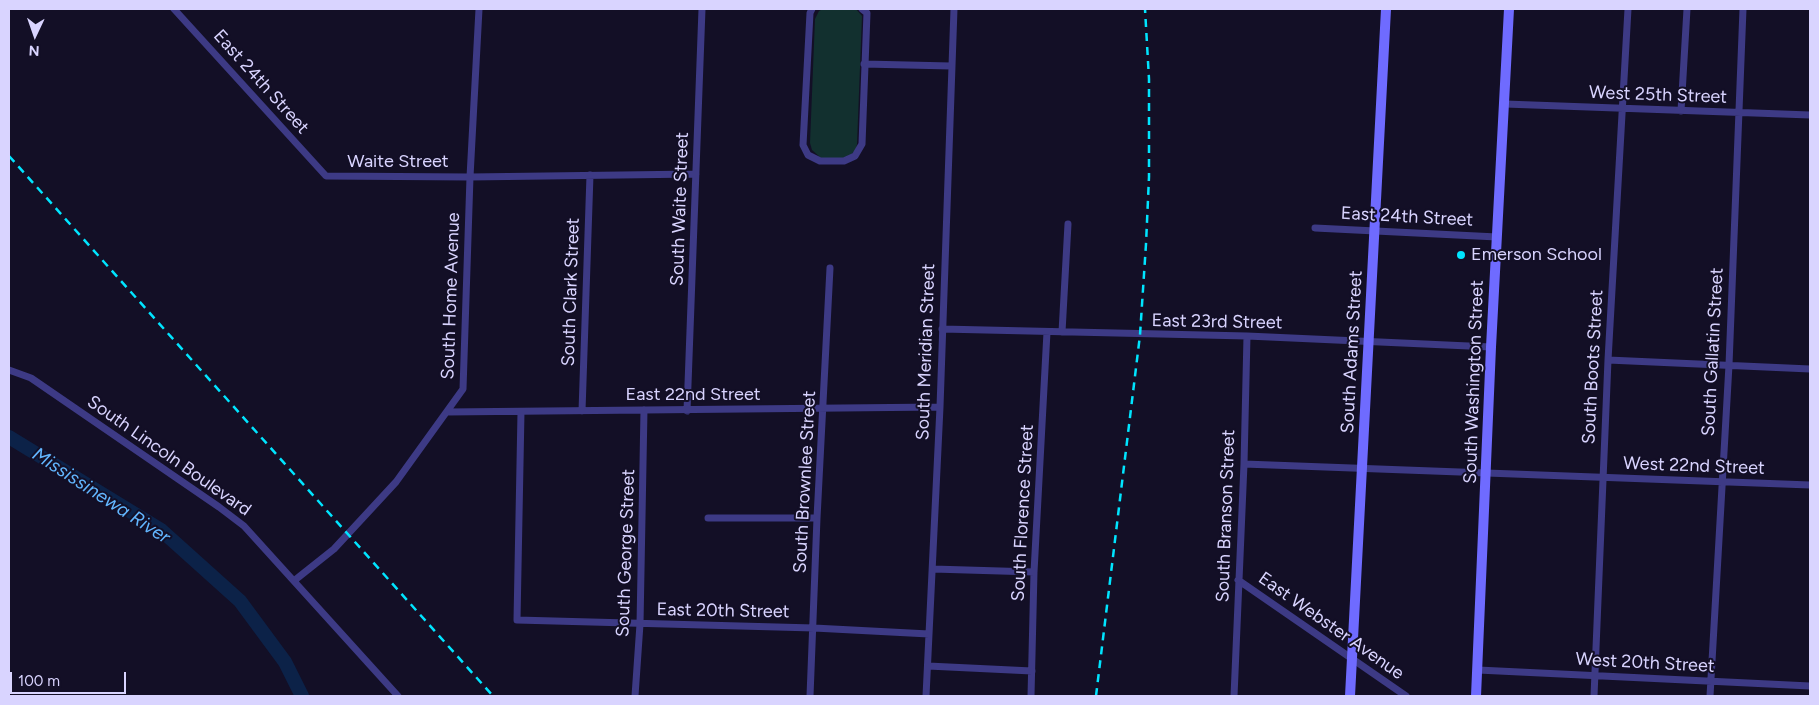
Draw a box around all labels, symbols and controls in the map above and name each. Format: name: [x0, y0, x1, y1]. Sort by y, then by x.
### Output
north arrow: [10, 10, 60, 60]
street label: East 24th Street: [209, 26, 313, 138]
text: N: [28, 42, 40, 59]
street label: West 25th Street: [1589, 82, 1727, 108]
street label: South Waite Street: [667, 132, 693, 286]
street label: Waite Street: [347, 151, 449, 173]
street label: East 24th Street: [1340, 203, 1474, 231]
street label: South Home Avenue: [437, 212, 465, 380]
street label: South Clark Street: [558, 217, 584, 367]
place label: Emerson School: [1471, 244, 1602, 266]
marker: Emerson School: [1455, 249, 1467, 261]
street label: South Meridian Street: [912, 263, 940, 441]
street label: South Gallatin Street: [1698, 267, 1728, 437]
street label: South Adams Street: [1337, 270, 1367, 434]
street label: South Washington Street: [1460, 280, 1488, 484]
street label: South Boots Street: [1578, 289, 1608, 445]
street label: East 23rd Street: [1151, 310, 1283, 334]
street label: East 22nd Street: [625, 384, 761, 406]
street label: South Brownlee Street: [789, 390, 821, 574]
street label: South Lincoln Boulevard: [83, 391, 255, 521]
street label: South Florence Street: [1008, 424, 1038, 602]
street label: South Branson Street: [1212, 429, 1240, 603]
water label: Mississinewa River: [28, 443, 174, 549]
street label: West 22nd Street: [1623, 453, 1765, 479]
street label: South George Street: [612, 469, 640, 637]
street label: East Webster Avenue: [1254, 568, 1408, 684]
street label: East 20th Street: [656, 599, 790, 623]
street label: West 20th Street: [1575, 649, 1715, 677]
scale bar: [12, 662, 129, 694]
text: 100 m: [18, 672, 60, 690]

